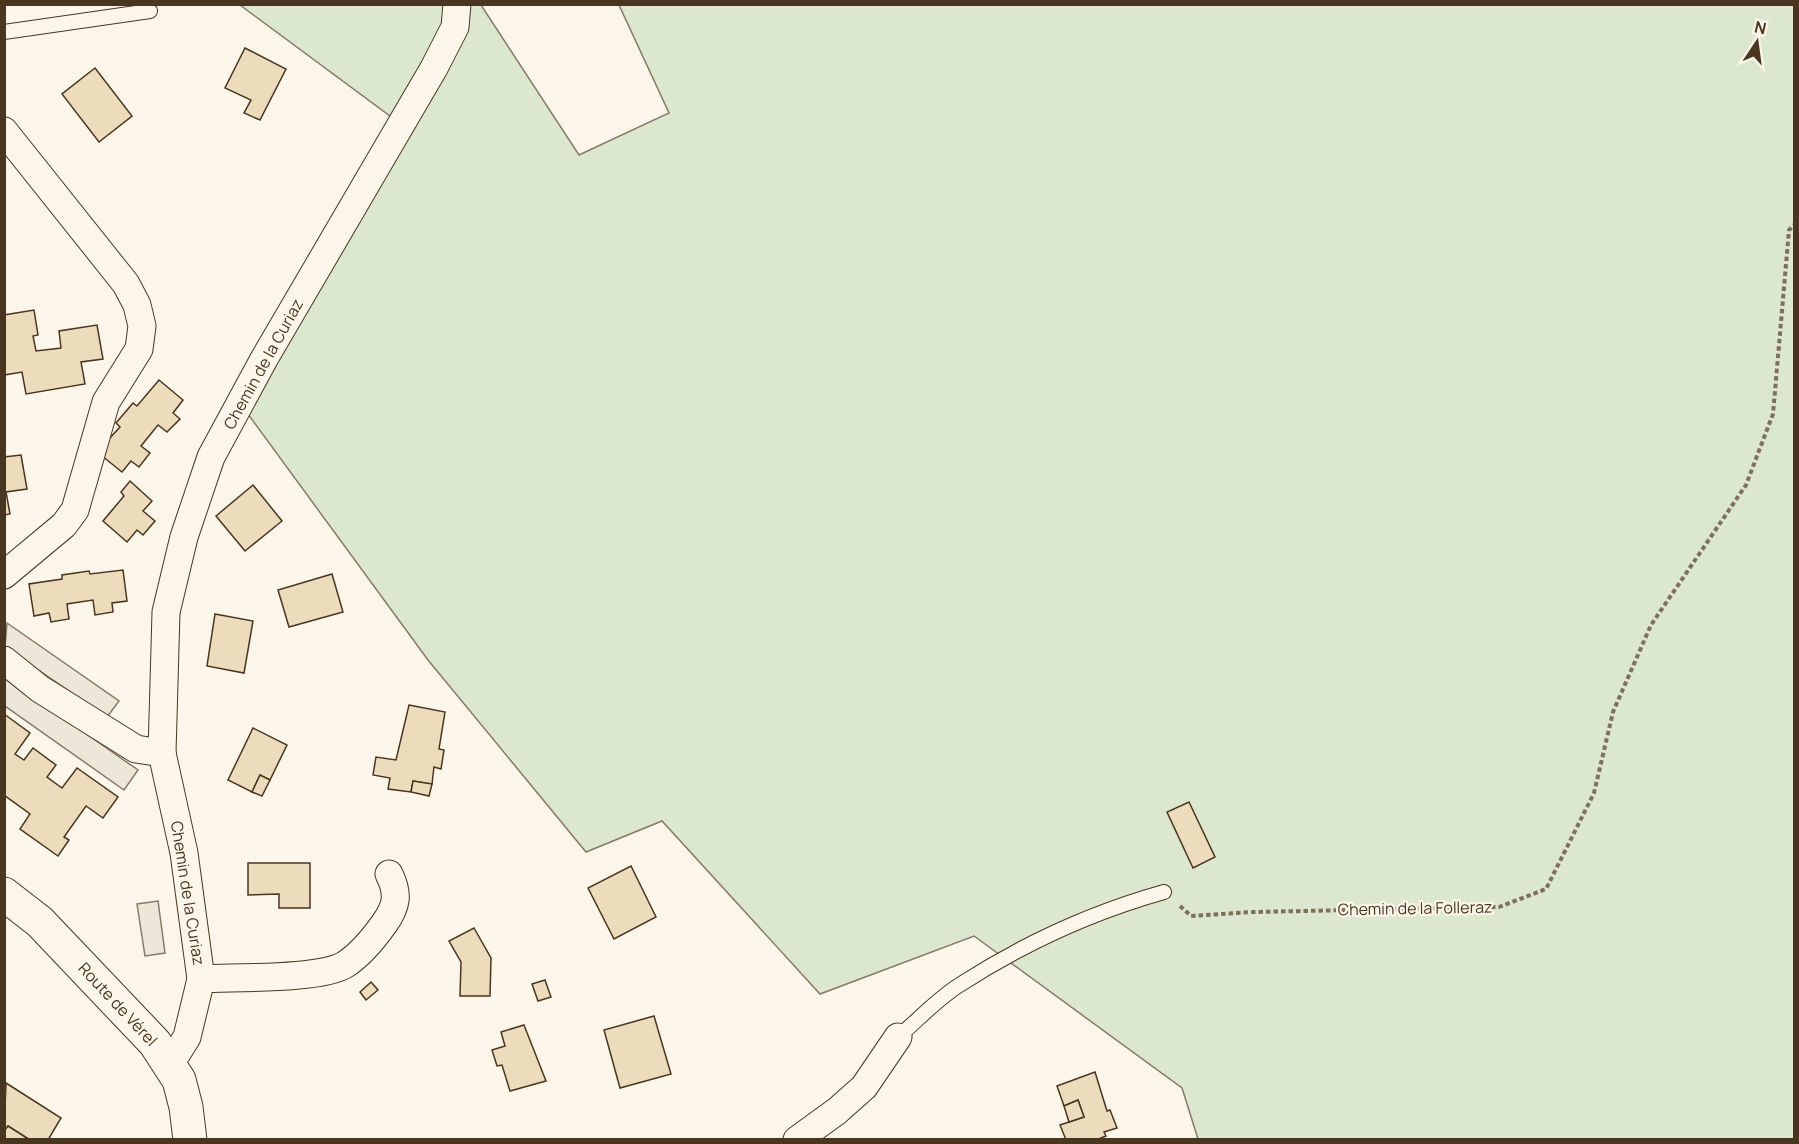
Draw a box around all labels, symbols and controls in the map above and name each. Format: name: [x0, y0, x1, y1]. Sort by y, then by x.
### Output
north arrow: [1727, 12, 1787, 72]
text: N: [1752, 15, 1768, 39]
street label: Chemin de la Curiaz: [218, 295, 308, 433]
street label: Chemin de la Curiaz: [166, 819, 210, 967]
street label: Chemin de la Folleraz: [1337, 896, 1493, 920]
street label: Route de Vérel: [74, 957, 162, 1051]

